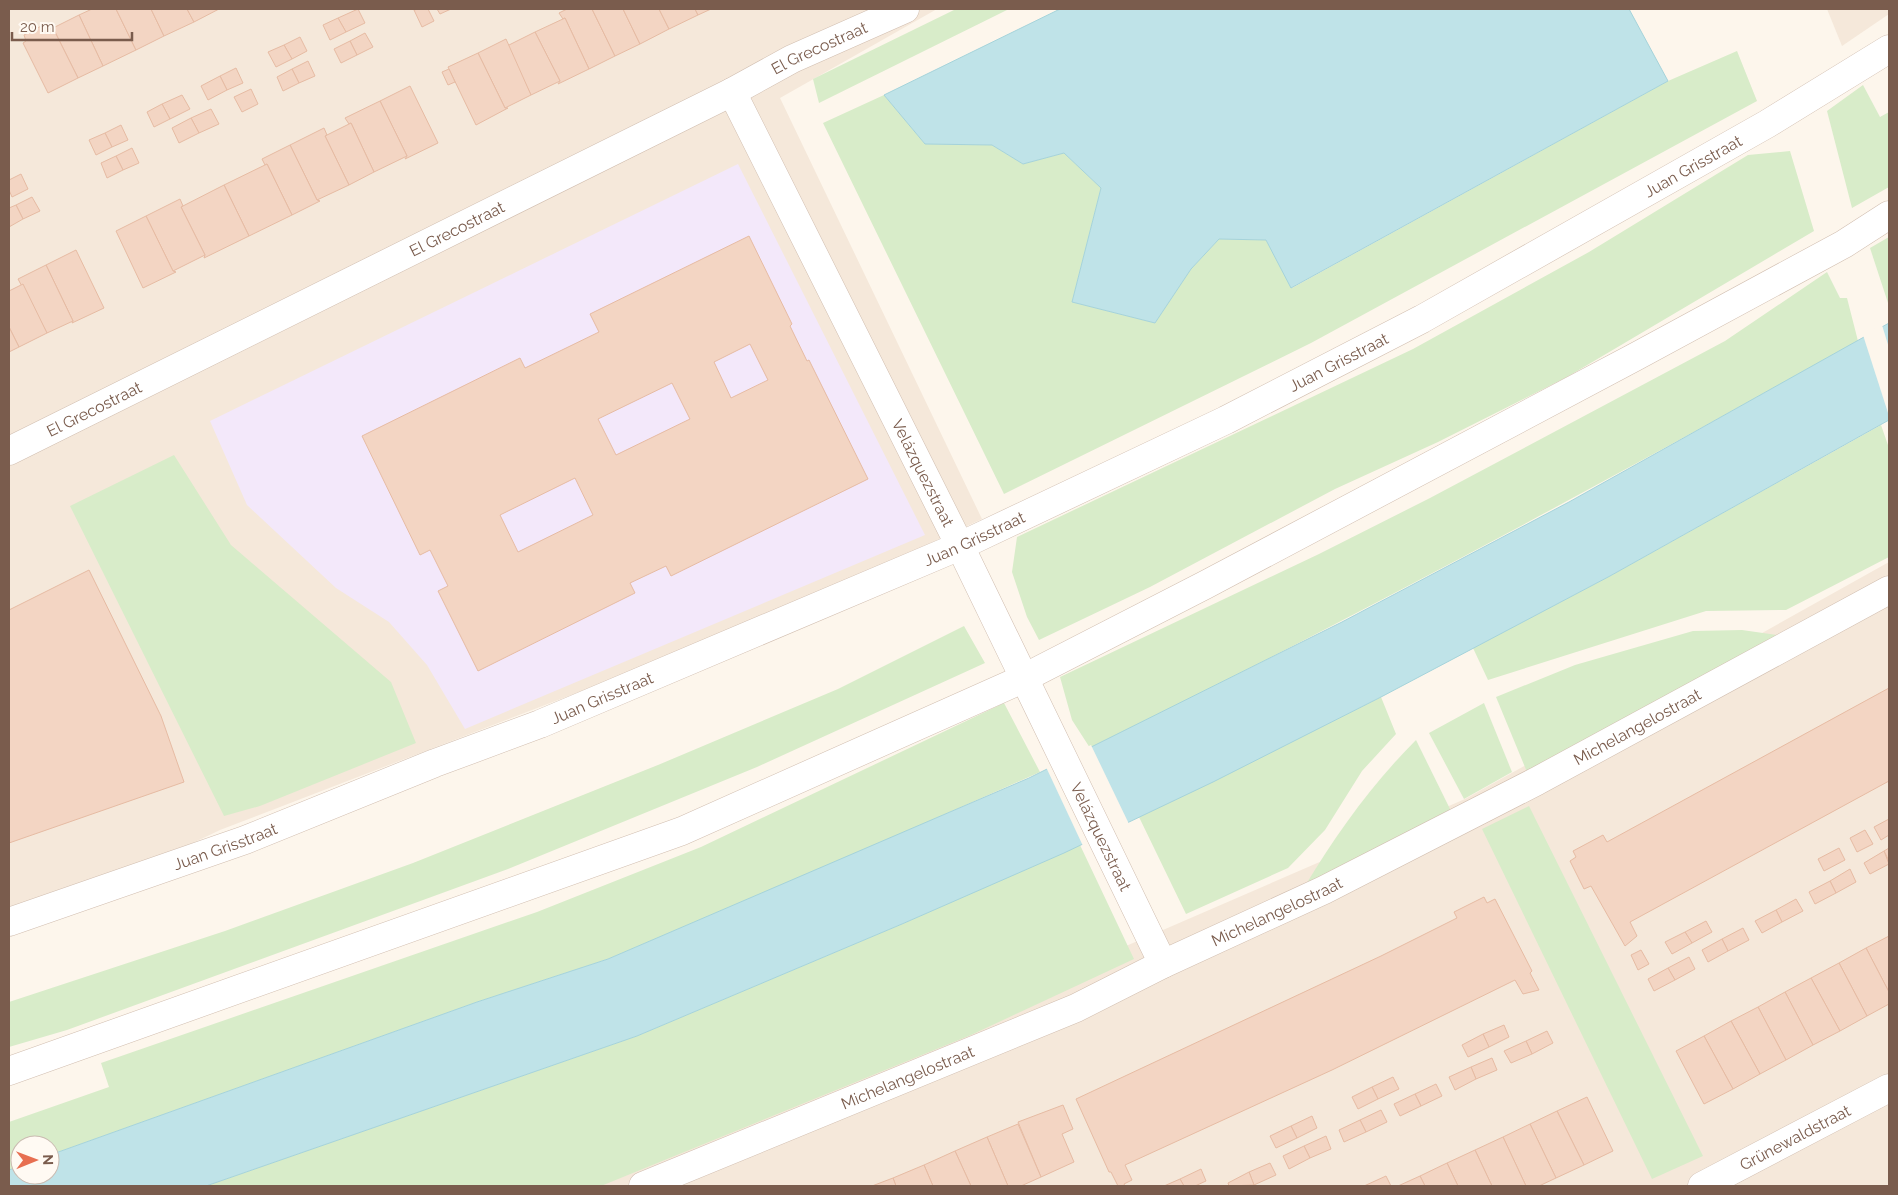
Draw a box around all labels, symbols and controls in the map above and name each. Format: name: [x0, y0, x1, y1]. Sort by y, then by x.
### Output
scale bar: [12, 10, 132, 42]
text: 20 m: [20, 18, 55, 36]
street label: El Grecostraat: [768, 18, 871, 79]
street label: Juan Grisstraat: [1641, 131, 1746, 201]
street label: El Grecostraat: [406, 197, 508, 261]
street label: Juan Grisstraat: [1286, 329, 1392, 396]
street label: El Grecostraat: [44, 377, 146, 441]
street label: Velázquezstraat: [888, 416, 958, 530]
street label: Juan Grisstraat: [921, 507, 1029, 570]
street label: Juan Grisstraat: [548, 668, 657, 728]
street label: Michelangelostraat: [1570, 685, 1705, 769]
street label: Velázquezstraat: [1066, 779, 1135, 895]
street label: Juan Grisstraat: [171, 819, 281, 874]
street label: Michelangelostraat: [1209, 873, 1346, 950]
street label: Michelangelostraat: [838, 1042, 978, 1114]
street label: Grünewaldstraat: [1737, 1101, 1854, 1175]
north arrow: [10, 1135, 60, 1185]
text: N: [40, 1154, 56, 1165]

